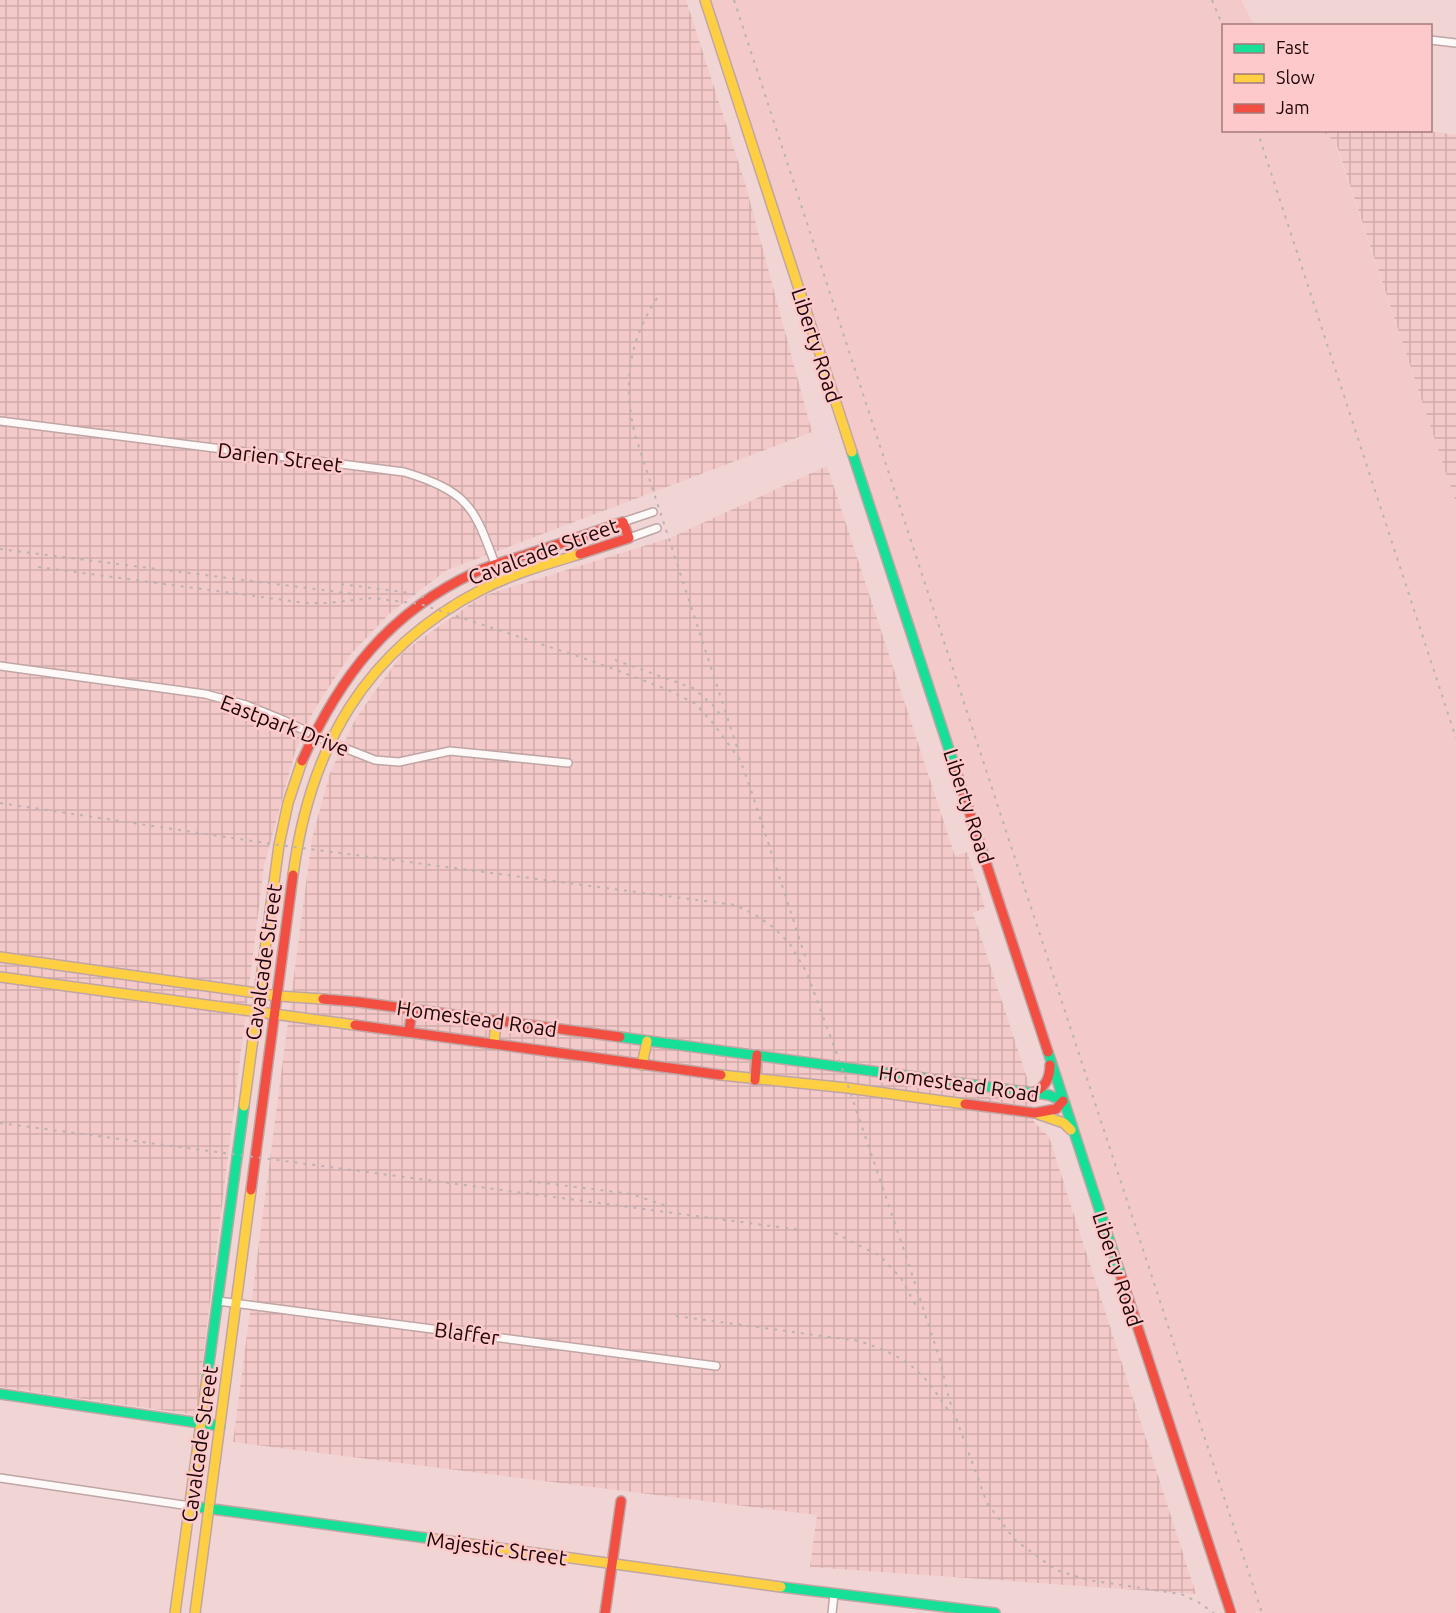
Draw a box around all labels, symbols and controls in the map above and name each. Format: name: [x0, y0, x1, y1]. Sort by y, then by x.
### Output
legend: [1222, 24, 1432, 132]
text: Fast: [1276, 37, 1309, 57]
text: Slow: [1276, 67, 1315, 87]
text: Jam: [1276, 97, 1310, 117]
street label: Liberty Road: [787, 285, 847, 405]
street label: Darien Street: [216, 437, 344, 477]
street label: Cavalcade Street: [465, 513, 621, 589]
street label: Eastpark Drive: [217, 689, 353, 761]
street label: Liberty Road: [939, 746, 999, 866]
street label: Cavalcade Street: [240, 882, 286, 1042]
street label: Homestead Road: [395, 995, 559, 1041]
street label: Homestead Road: [877, 1060, 1041, 1106]
street label: Liberty Road: [1088, 1209, 1148, 1329]
street label: Blaffer: [433, 1317, 501, 1349]
street label: Cavalcade Street: [176, 1364, 222, 1524]
street label: Majestic Street: [425, 1526, 569, 1570]

